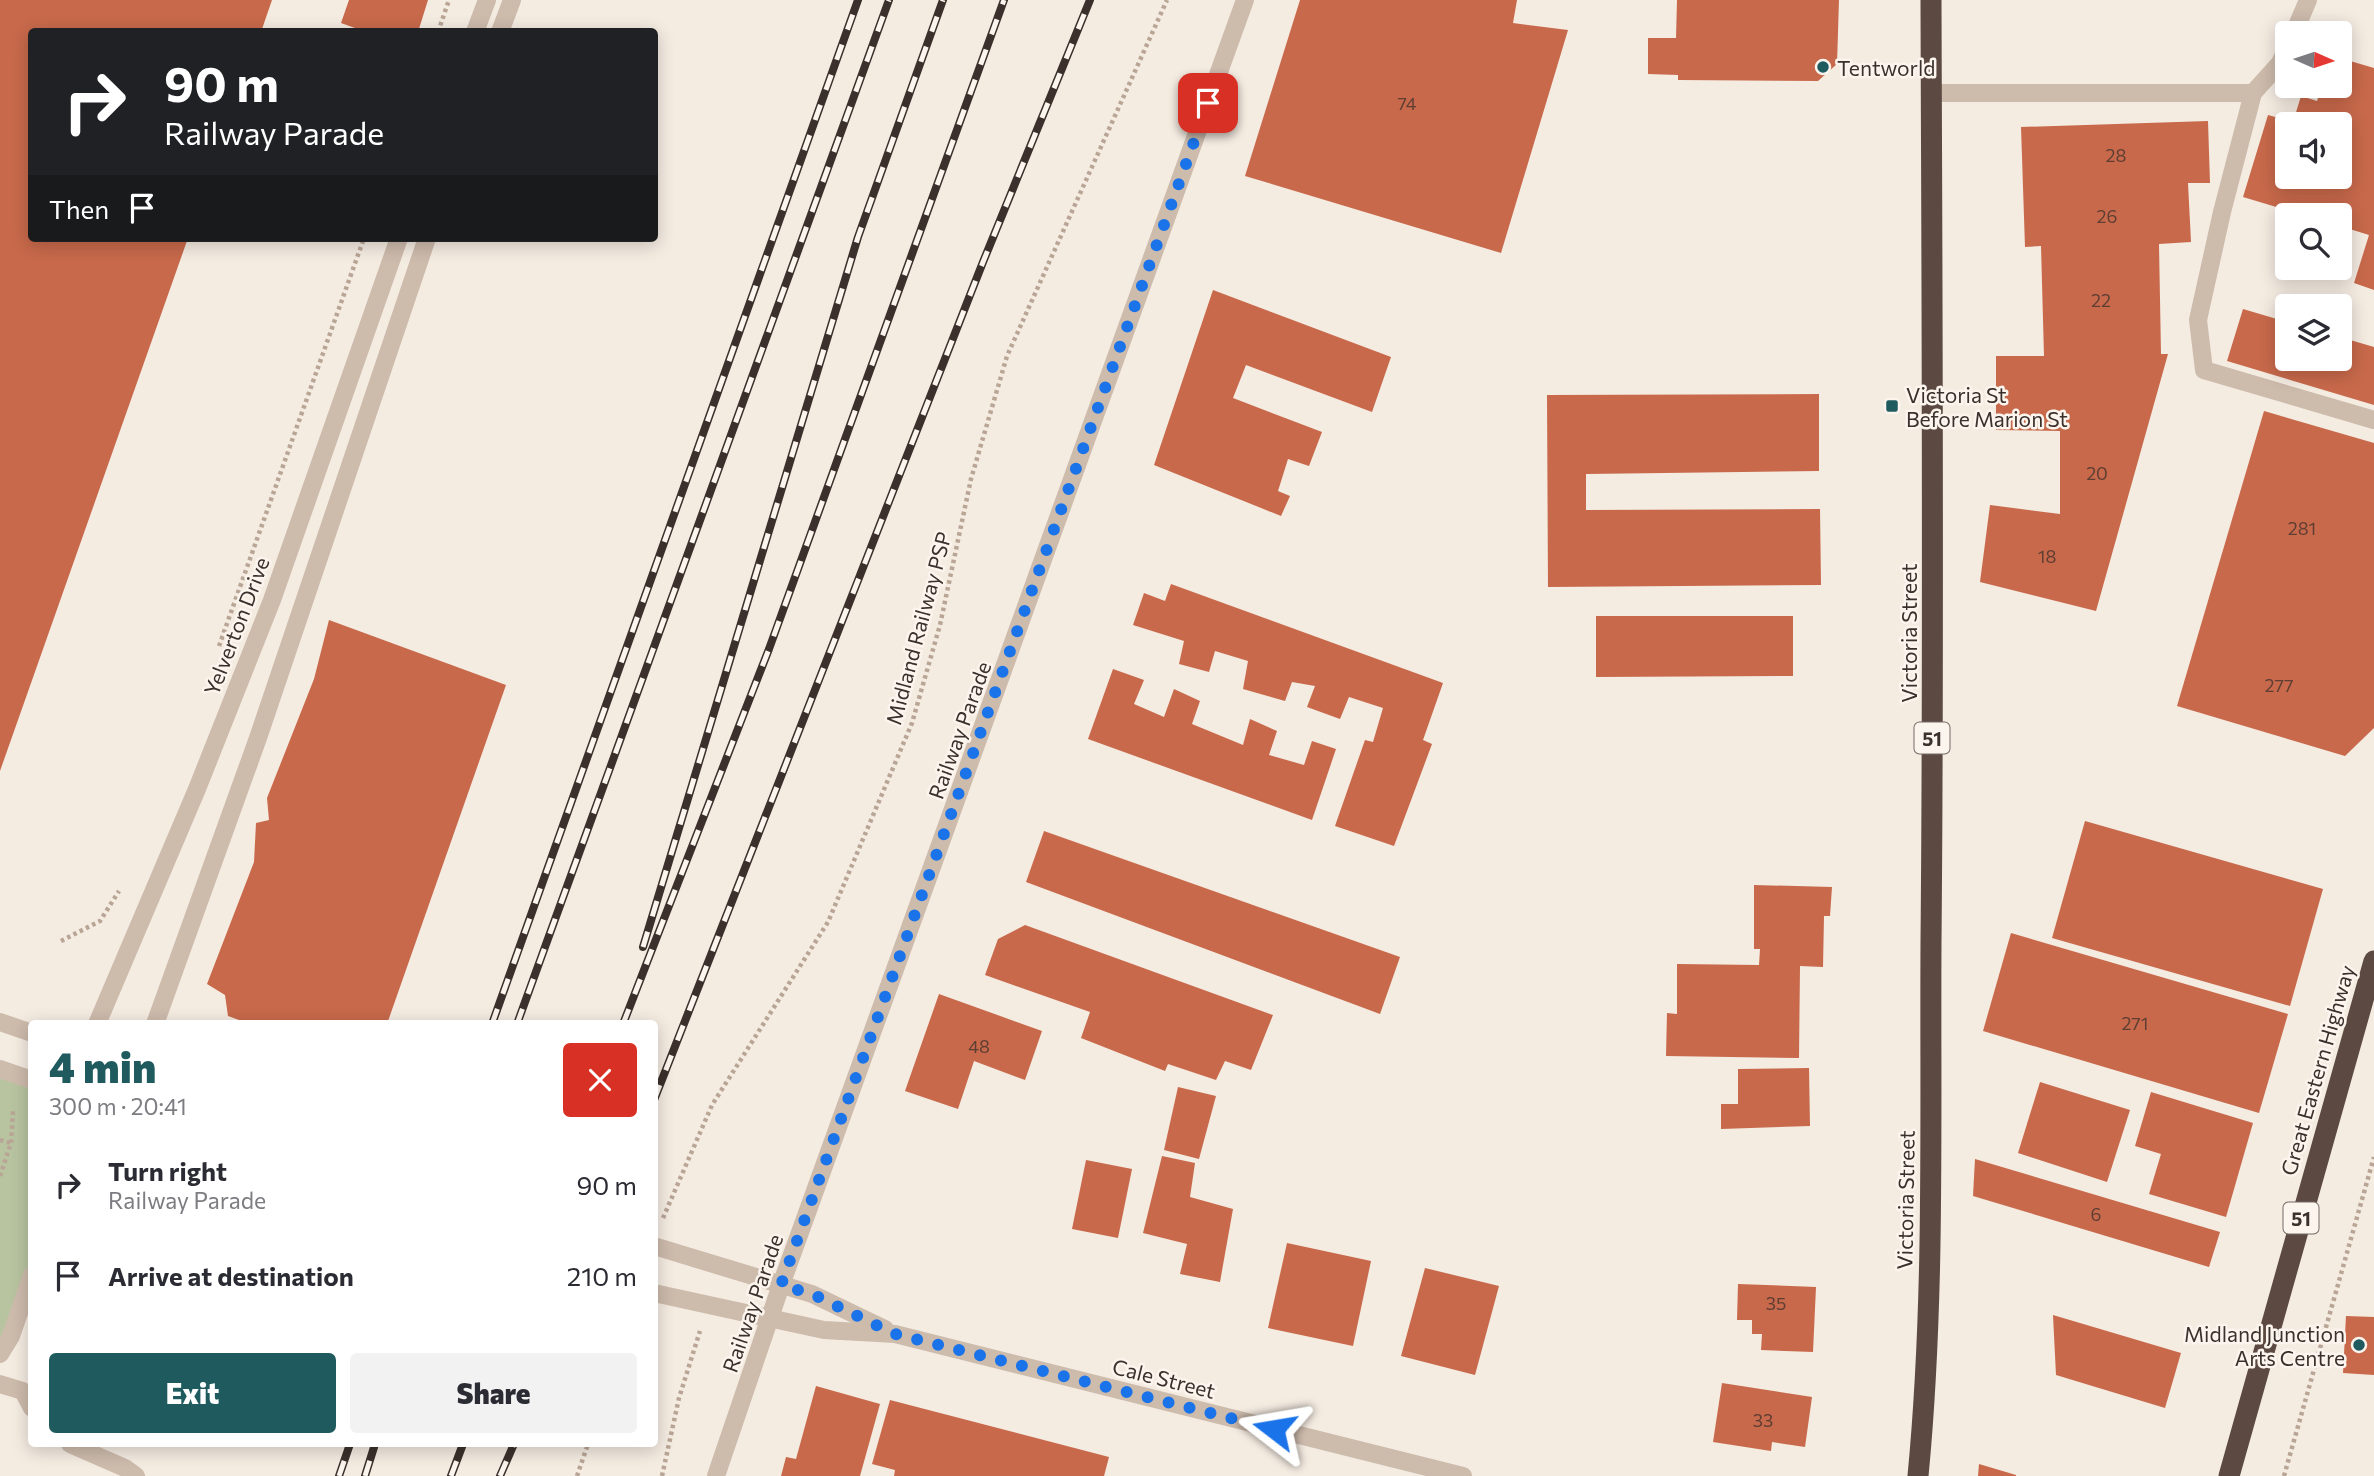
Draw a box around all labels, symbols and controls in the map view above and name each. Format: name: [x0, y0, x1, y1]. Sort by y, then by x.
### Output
north arrow: [2275, 21, 2352, 98]
map controls: [2275, 21, 2352, 371]
text: 90 m: [164, 52, 279, 112]
place label: Tentworld: [1837, 55, 1935, 80]
icon: right: [49, 56, 140, 147]
marker: Tentworld: [1815, 59, 1831, 75]
pin: [1178, 73, 1238, 133]
icon: arrive: [1189, 84, 1227, 122]
house number: 74: [1397, 92, 1417, 114]
text: Railway Parade: [164, 112, 384, 152]
button: sound: [2275, 112, 2352, 189]
house number: 28: [2106, 144, 2127, 166]
icon: arrive: [123, 189, 161, 227]
text: Then: [49, 193, 109, 224]
button: search: [2275, 203, 2352, 280]
house number: 26: [2097, 205, 2117, 227]
house number: 22: [2091, 289, 2111, 311]
button: layers: [2275, 294, 2352, 371]
place label: Victoria St Before Marion St: [1906, 382, 2068, 431]
marker: Victoria St Before Marion St: [1884, 398, 1900, 414]
house number: 20: [2086, 462, 2108, 484]
house number: 281: [2288, 517, 2316, 539]
street label: Midland Railway PSP: [880, 529, 956, 727]
house number: 18: [2038, 545, 2056, 567]
street label: Yelverton Drive: [198, 553, 274, 699]
street label: Victoria Street: [1896, 563, 1921, 703]
street label: Railway Parade: [923, 658, 995, 802]
house number: 277: [2265, 674, 2293, 696]
road number: 51: [1914, 722, 1950, 754]
street label: Great Eastern Highway: [2275, 962, 2359, 1178]
house number: 271: [2121, 1012, 2149, 1034]
house number: 48: [968, 1035, 990, 1057]
text: 4 min: [49, 1040, 156, 1092]
button: close: [563, 1043, 637, 1117]
text: 300 m · 20:41: [49, 1092, 187, 1120]
street label: Victoria Street: [1891, 1130, 1919, 1270]
text: Turn right: [108, 1155, 227, 1186]
icon: right: [49, 1166, 87, 1204]
text: 90 m: [577, 1169, 637, 1200]
text: Railway Parade: [108, 1186, 266, 1214]
road number: 51: [2284, 1202, 2318, 1234]
house number: 6: [2091, 1203, 2101, 1225]
street label: Railway Parade: [717, 1231, 787, 1375]
icon: arrive: [49, 1257, 87, 1295]
text: Arrive at destination: [108, 1260, 354, 1291]
text: 210 m: [567, 1260, 637, 1291]
house number: 35: [1766, 1292, 1786, 1314]
place label: Midland Junction Arts Centre: [2184, 1321, 2345, 1370]
marker: Midland Junction Arts Centre: [2351, 1337, 2367, 1353]
button: Exit: [49, 1353, 336, 1433]
button: Share: [350, 1353, 637, 1433]
street label: Cale Street: [1110, 1353, 1218, 1403]
position arrow: [1237, 1392, 1311, 1466]
house number: 33: [1753, 1409, 1773, 1431]

